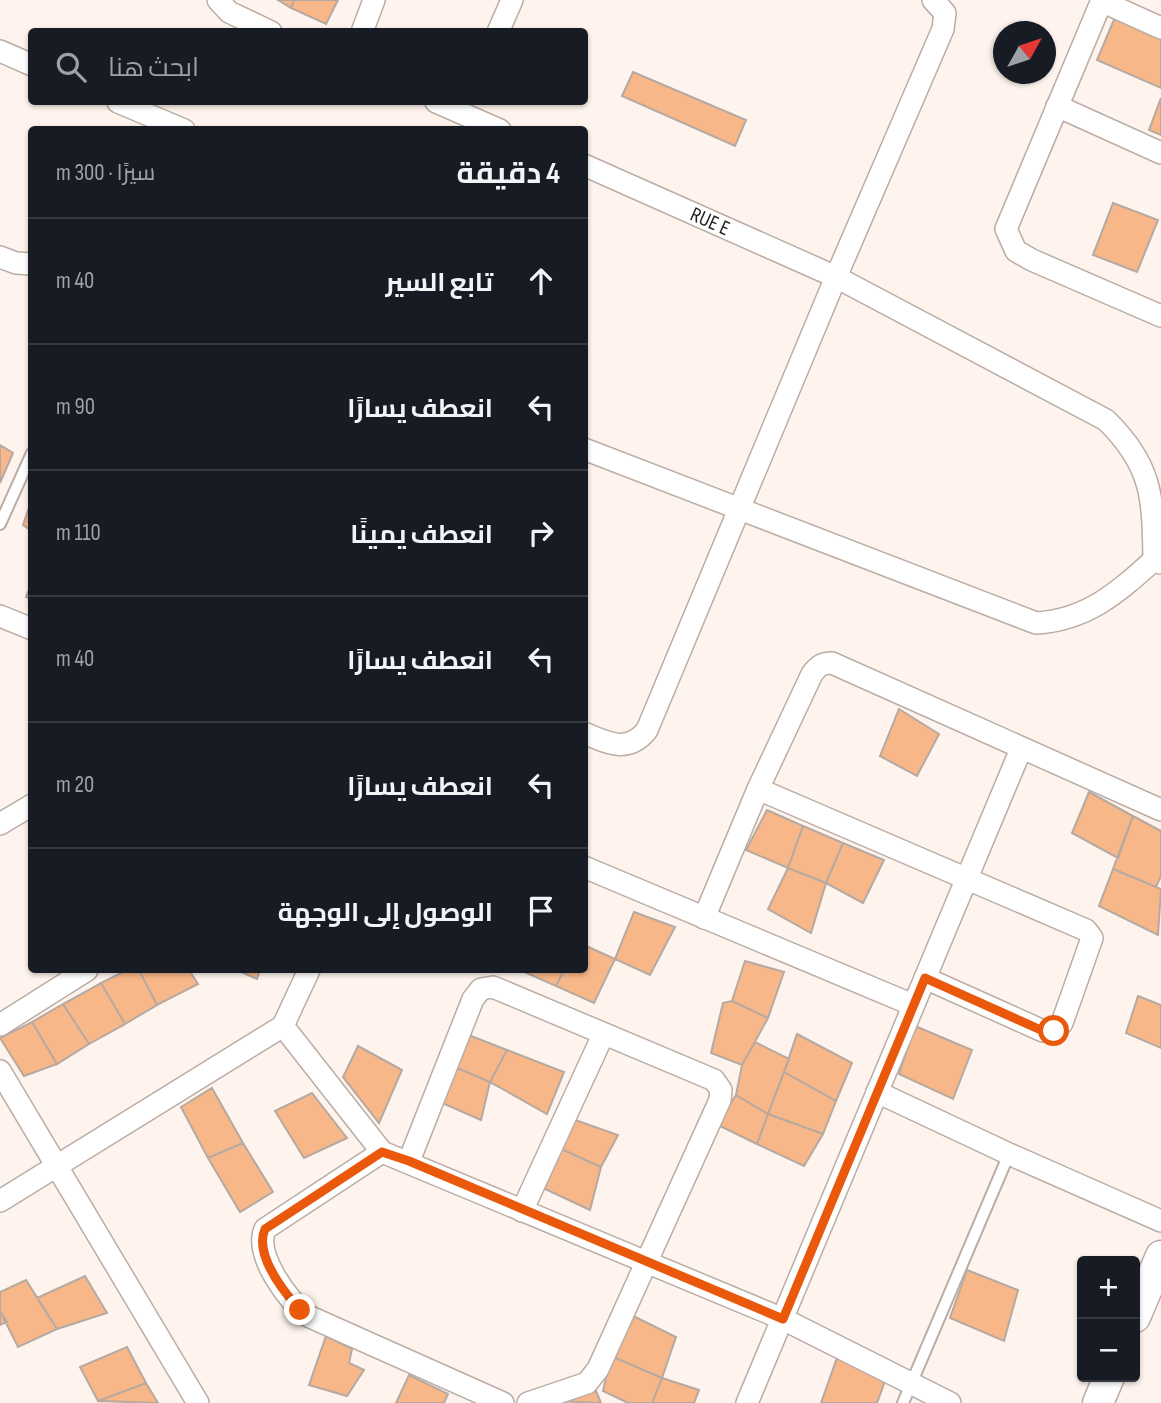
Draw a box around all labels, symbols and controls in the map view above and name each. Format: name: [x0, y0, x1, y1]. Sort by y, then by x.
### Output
north arrow: [993, 21, 1056, 84]
search box: [28, 28, 588, 105]
icon: search: [52, 48, 90, 86]
text: ابحث هنا: [108, 53, 199, 84]
text: 4 دقيقة: [457, 156, 560, 192]
text: سيرًا · 300 m: [56, 159, 155, 187]
street label: RUE E: [686, 202, 734, 241]
icon: ahead: [522, 262, 560, 300]
text: 40 m: [56, 267, 94, 295]
text: تابع السير: [386, 268, 493, 299]
icon: left: [522, 388, 560, 426]
text: 90 m: [56, 393, 95, 421]
text: انعطف يسارًا: [347, 394, 493, 425]
icon: right: [522, 514, 560, 552]
text: 110 m: [56, 519, 101, 547]
text: انعطف يمينًا: [350, 520, 493, 551]
icon: left: [522, 640, 560, 678]
text: 40 m: [56, 645, 94, 673]
text: انعطف يسارًا: [347, 646, 493, 677]
icon: left: [522, 766, 560, 804]
text: 20 m: [56, 771, 94, 799]
text: انعطف يسارًا: [347, 772, 493, 803]
icon: arrive: [522, 892, 560, 930]
text: الوصول إلى الوجهة: [278, 898, 493, 929]
route start: [1038, 1015, 1069, 1046]
map controls: [1077, 1256, 1140, 1382]
button: +: [1077, 1256, 1140, 1319]
route end: [284, 1294, 315, 1325]
button: −: [1077, 1319, 1140, 1382]

